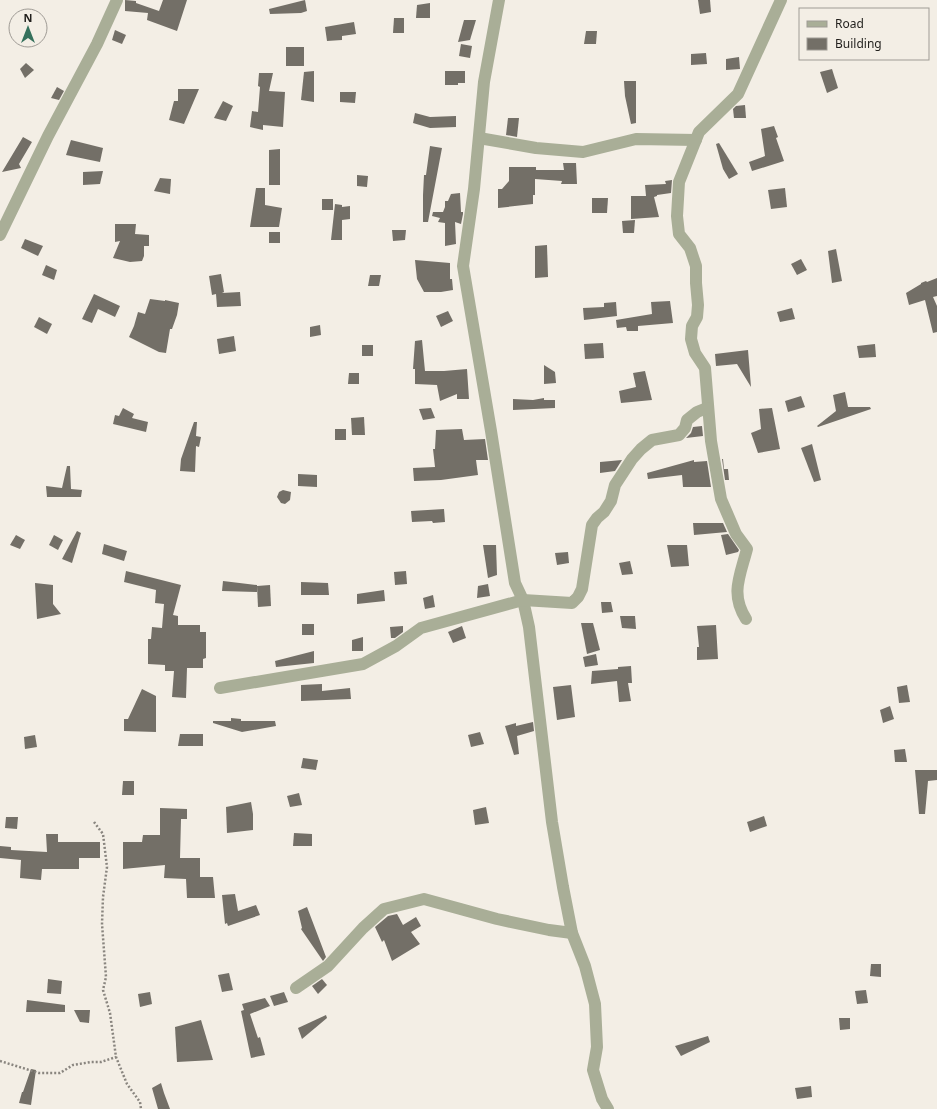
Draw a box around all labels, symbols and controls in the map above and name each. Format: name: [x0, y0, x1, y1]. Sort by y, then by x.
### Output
north arrow: [8, 8, 48, 48]
legend: [799, 8, 929, 60]
text: N: [24, 10, 32, 25]
text: Road: [835, 15, 864, 32]
text: Building: [835, 35, 882, 52]

